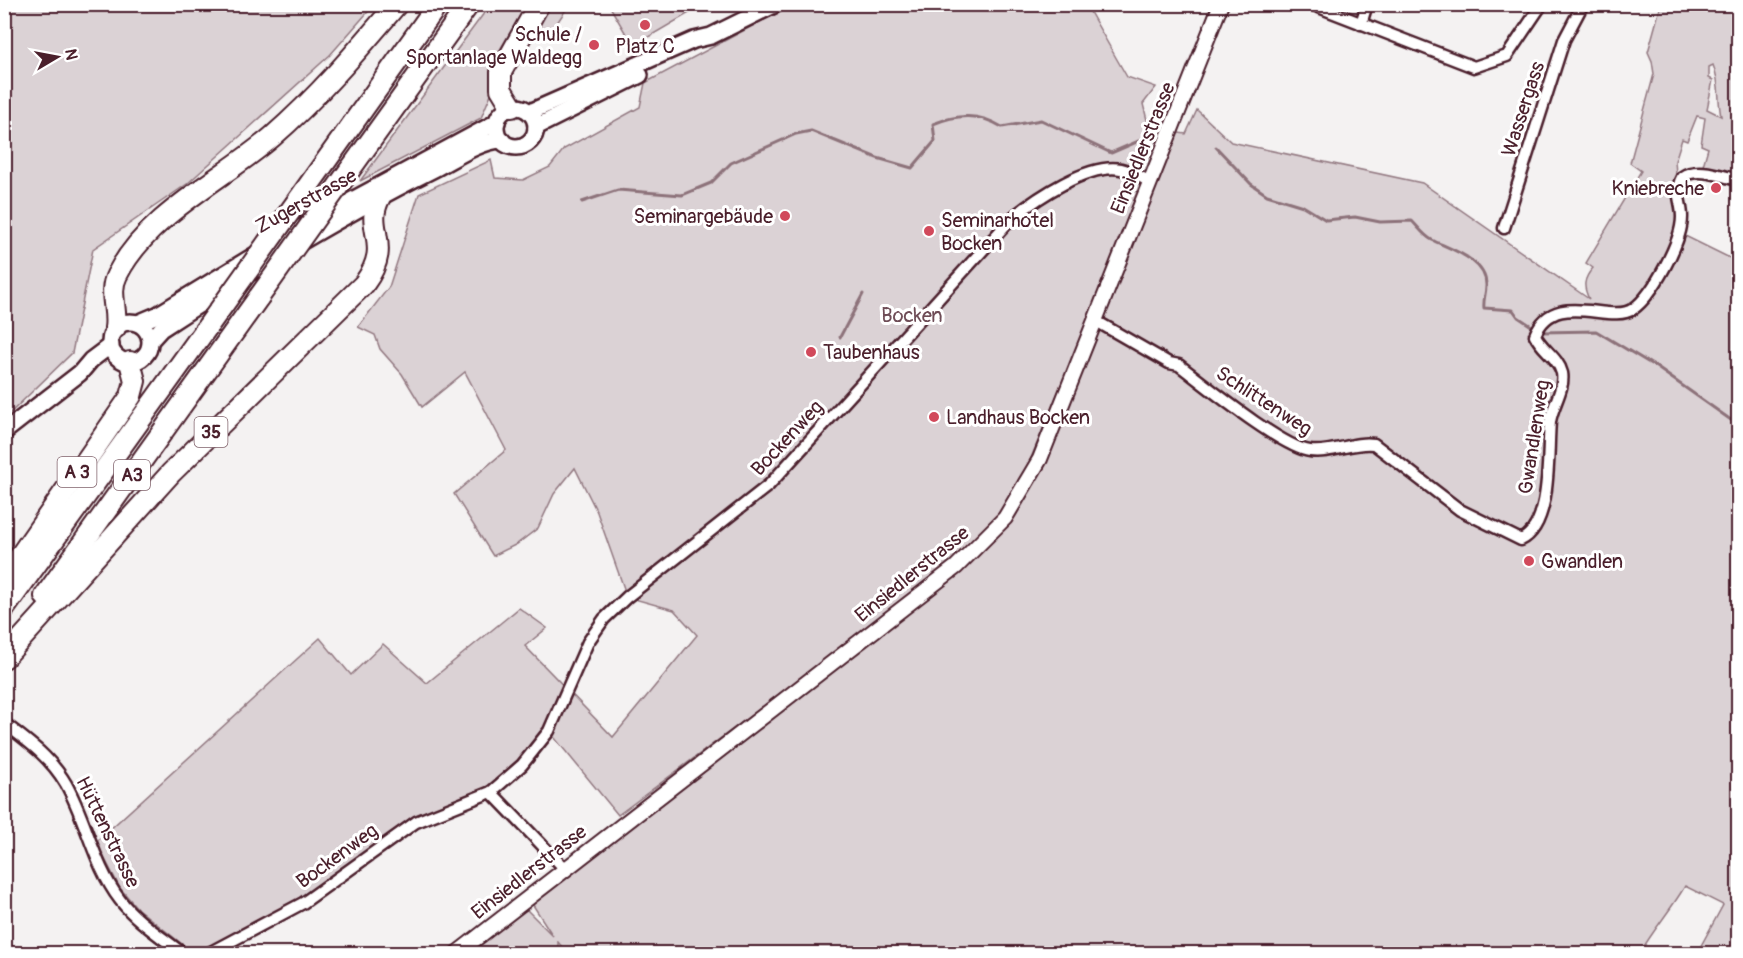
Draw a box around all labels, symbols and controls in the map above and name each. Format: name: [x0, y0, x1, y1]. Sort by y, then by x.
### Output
marker: Platz C: [638, 18, 652, 32]
place label: Schule / Sportanlage Waldegg: [406, 22, 582, 70]
north arrow: [27, 27, 87, 87]
place label: Platz C: [615, 34, 675, 59]
marker: Schule / Sportanlage Waldegg: [587, 38, 601, 52]
text: N: [60, 48, 82, 62]
street label: Wassergass: [1496, 58, 1550, 160]
street label: Einsiedlerstrasse: [1105, 78, 1181, 217]
street label: Zugerstrasse: [251, 163, 361, 239]
place label: Kniebreche: [1611, 176, 1704, 201]
marker: Kniebreche: [1709, 181, 1723, 195]
place label: Seminargebäude: [634, 204, 773, 229]
place label: Seminarhotel Bocken: [941, 208, 1054, 256]
marker: Seminargebäude: [778, 209, 792, 223]
marker: Seminarhotel Bocken: [922, 224, 936, 238]
park label: Bocken: [881, 303, 943, 328]
place label: Taubenhaus: [823, 340, 920, 365]
marker: Taubenhaus: [804, 345, 818, 359]
street label: Schlittenweg: [1211, 361, 1317, 441]
street label: Gwandlenweg: [1513, 378, 1555, 496]
street label: Bockenweg: [746, 395, 828, 481]
place label: Landhaus Bocken: [946, 405, 1090, 430]
marker: Landhaus Bocken: [927, 410, 941, 424]
road number: 35: [194, 417, 228, 447]
road number: A 3: [58, 457, 97, 487]
road number: A3: [114, 460, 150, 490]
street label: Einsiedlerstrasse: [850, 520, 974, 628]
place label: Gwandlen: [1541, 549, 1623, 574]
marker: Gwandlen: [1522, 554, 1536, 568]
street label: Hüttenstrasse: [70, 772, 146, 892]
street label: Bockenweg: [291, 818, 383, 894]
street label: Einsiedlerstrasse: [466, 819, 592, 925]

